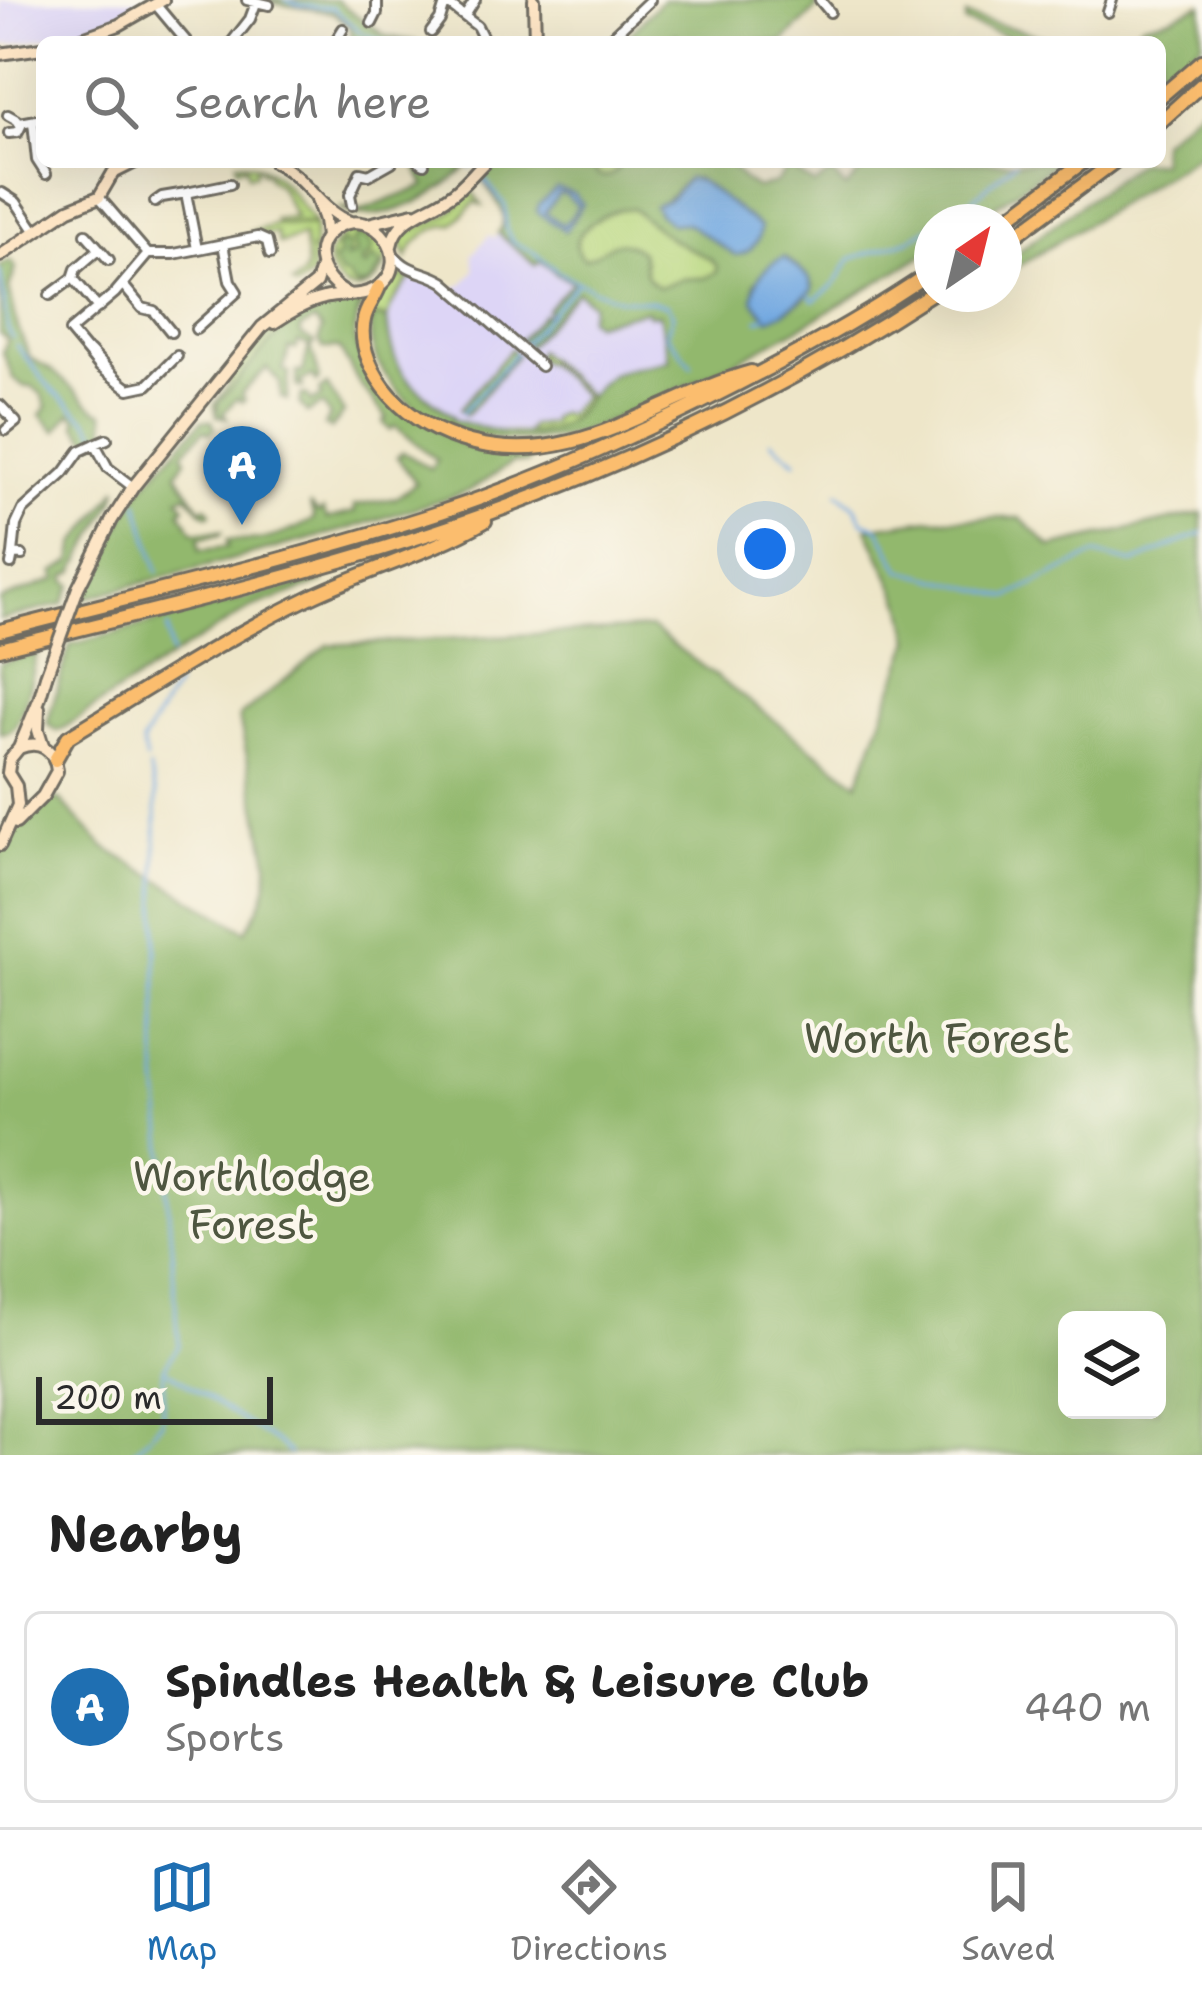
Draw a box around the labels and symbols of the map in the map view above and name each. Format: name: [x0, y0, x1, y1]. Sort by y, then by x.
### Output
north arrow: [914, 204, 1022, 312]
pin: A: [203, 426, 281, 525]
your location: [735, 519, 795, 579]
park label: Worth Forest: [804, 1010, 1070, 1066]
park label: Worthlodge Forest: [133, 1148, 371, 1252]
scale bar: [36, 1371, 273, 1424]

